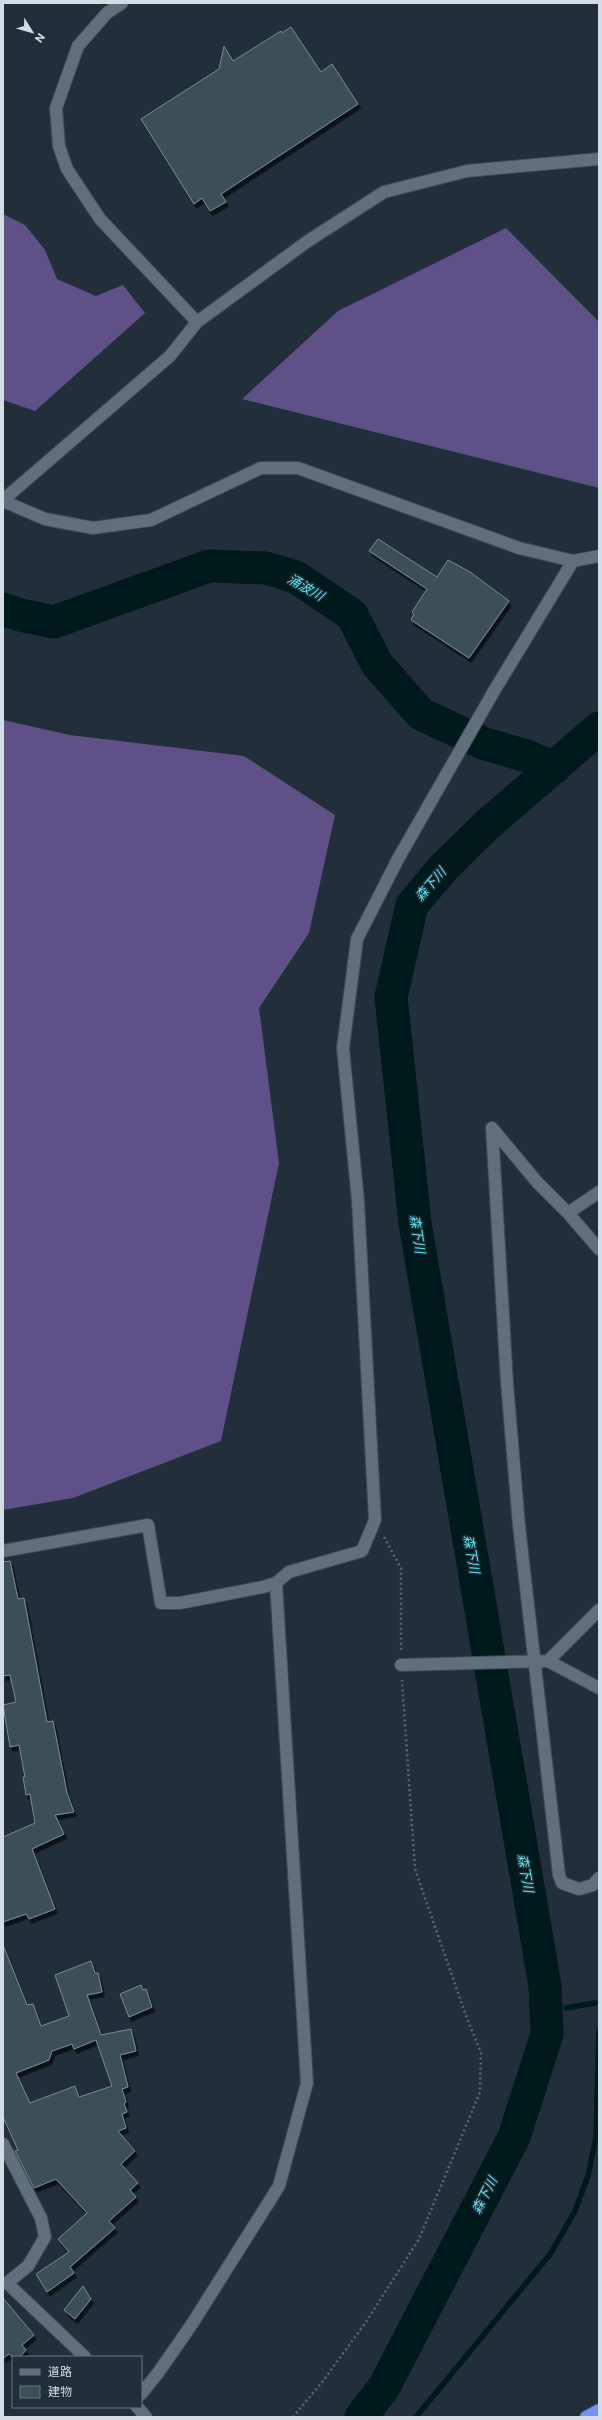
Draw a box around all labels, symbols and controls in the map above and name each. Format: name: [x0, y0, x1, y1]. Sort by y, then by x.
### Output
north arrow: [12, 12, 52, 52]
text: N: [33, 31, 48, 46]
water label: 涌波川: [285, 570, 329, 605]
water label: 森下川: [411, 863, 450, 904]
water label: 森下川: [407, 1213, 429, 1256]
water label: 森下川: [461, 1533, 484, 1577]
water label: 森下川: [515, 1852, 538, 1896]
water label: 森下川: [468, 2172, 501, 2216]
legend: [12, 2356, 142, 2408]
text: 道路: [48, 2364, 72, 2378]
text: 建物: [48, 2384, 72, 2398]

